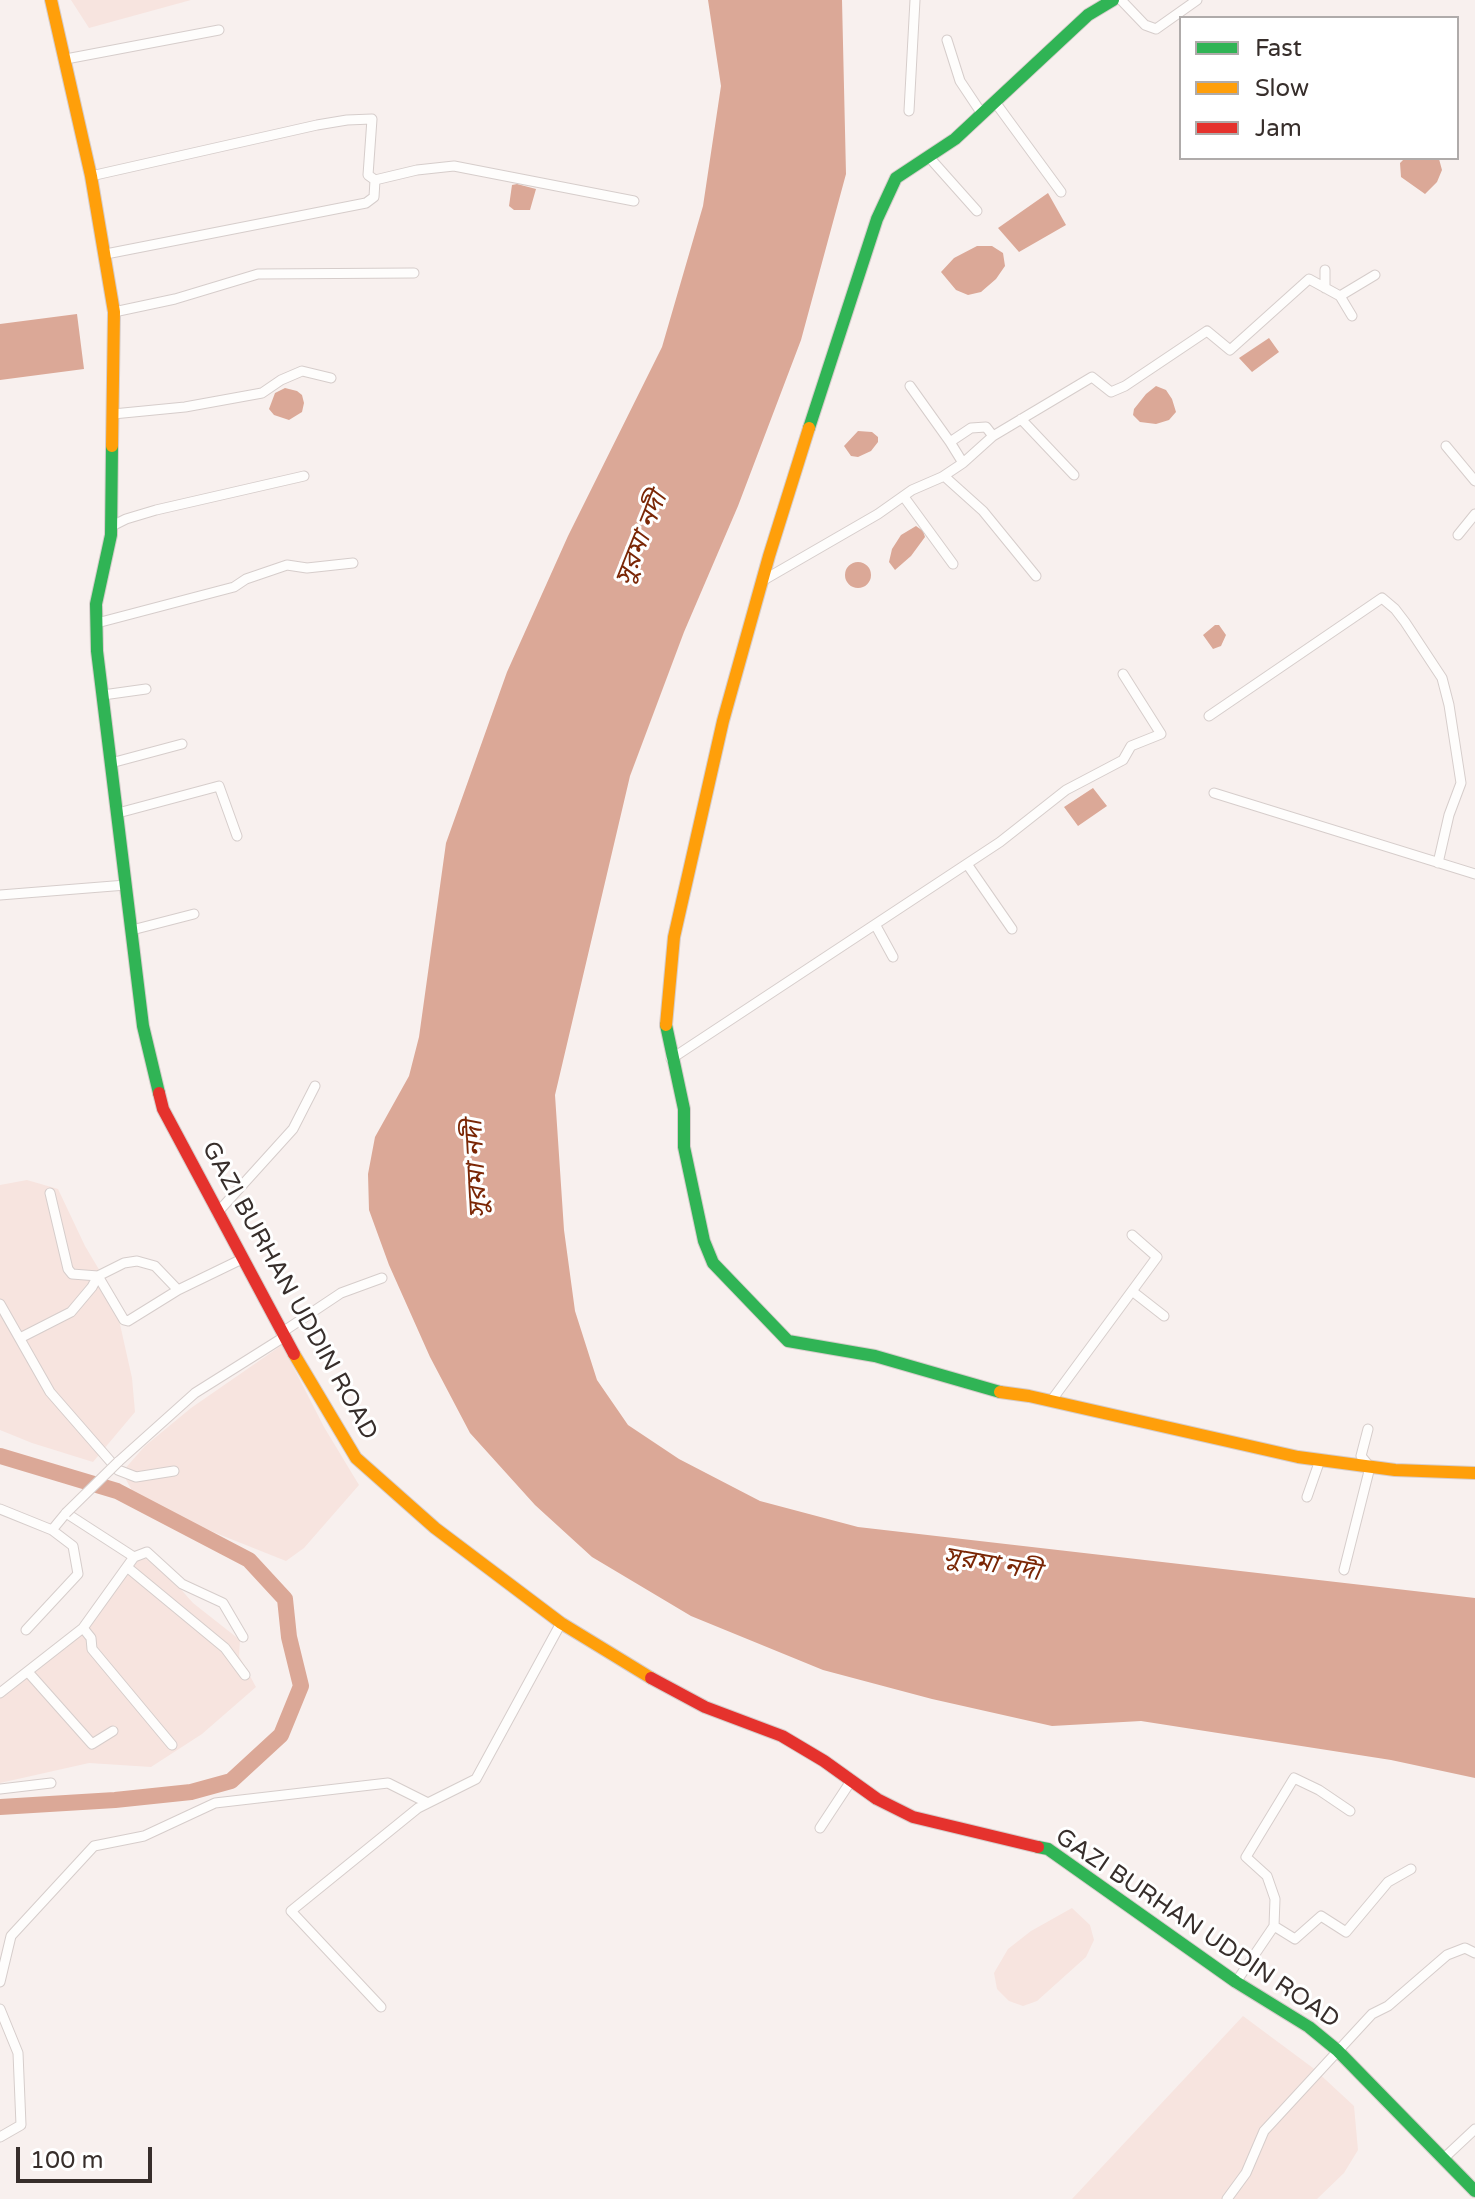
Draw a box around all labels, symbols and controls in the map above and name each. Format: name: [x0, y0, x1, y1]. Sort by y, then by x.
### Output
legend: [1179, 16, 1459, 160]
text: Fast: [1255, 34, 1302, 63]
text: Slow: [1255, 74, 1309, 103]
text: Jam: [1255, 114, 1302, 143]
water label: সুরমা নদী: [609, 488, 675, 590]
water label: সুরমা নদী: [459, 1119, 495, 1219]
street label: GAZI BURHAN UDDIN ROAD: [195, 1137, 383, 1445]
water label: সুরমা নদী: [941, 1541, 1043, 1589]
street label: GAZI BURHAN UDDIN ROAD: [1049, 1823, 1345, 2035]
scale bar: [20, 2131, 156, 2181]
text: 100 m: [30, 2146, 104, 2175]

